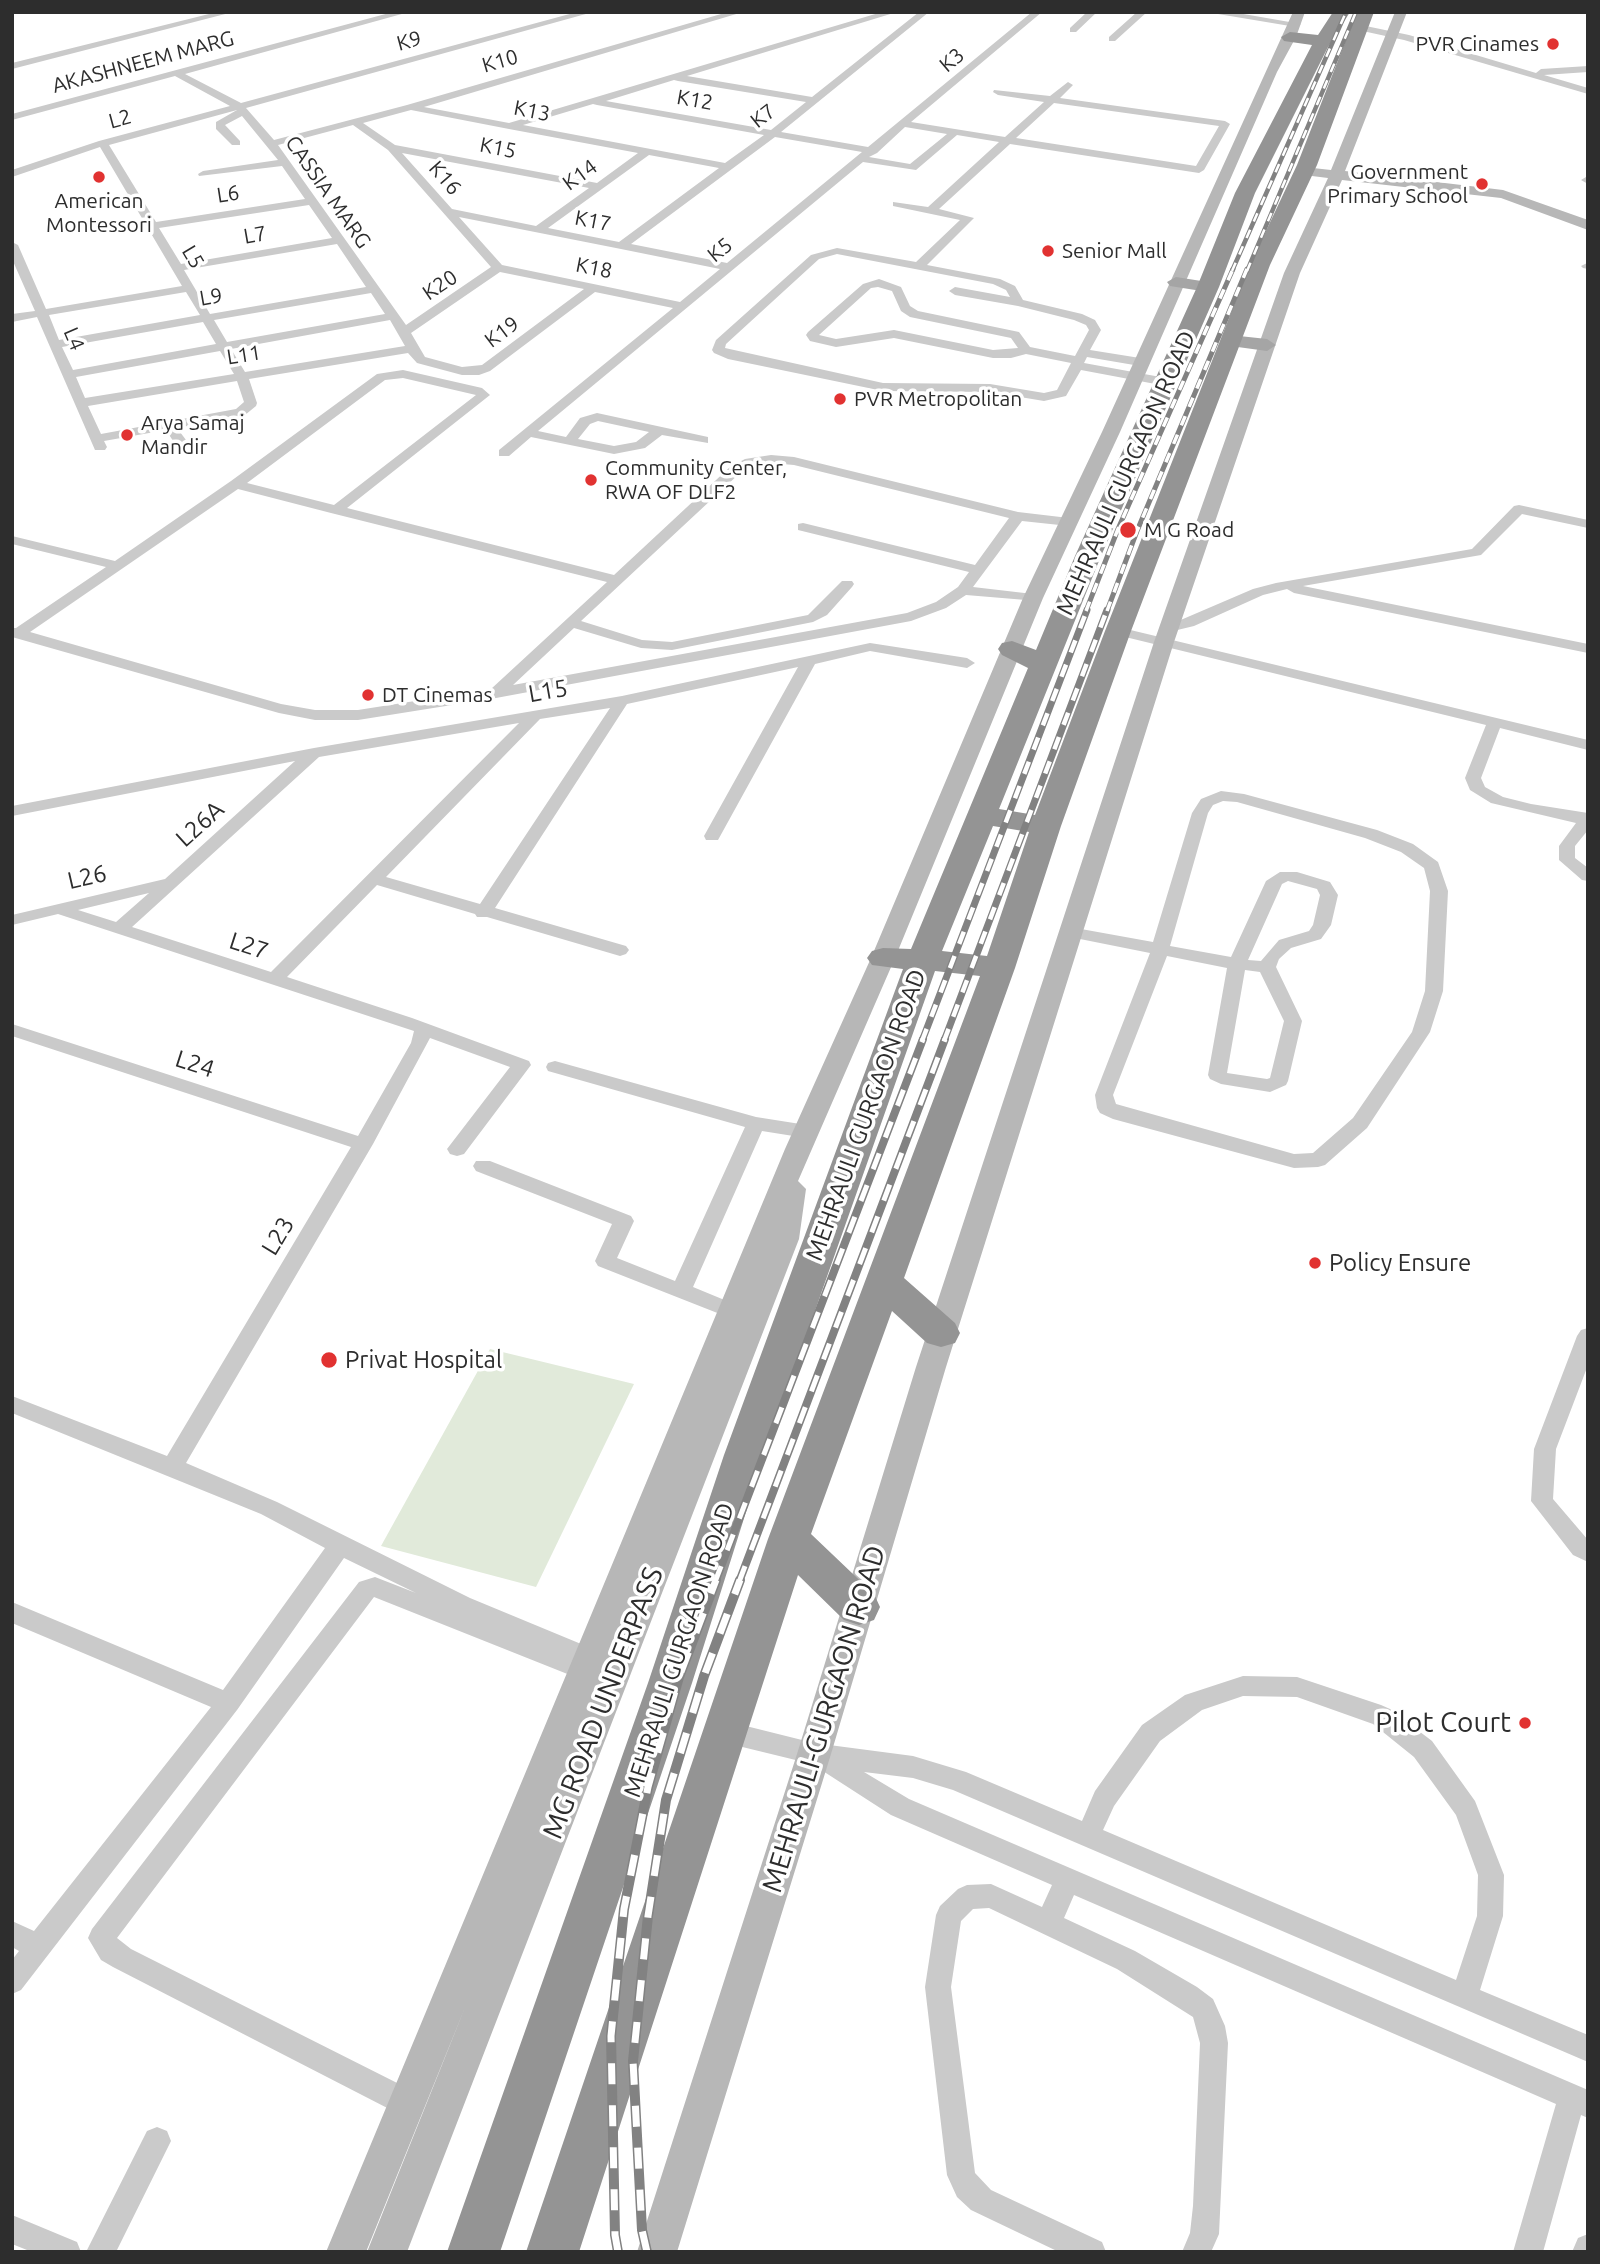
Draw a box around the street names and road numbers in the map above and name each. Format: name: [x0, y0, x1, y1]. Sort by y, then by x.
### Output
street label: AKASHNEEM MARG: [49, 26, 237, 98]
street label: K9: [394, 26, 424, 56]
street label: K3: [934, 42, 970, 78]
street label: K10: [479, 44, 521, 78]
street label: K12: [675, 84, 715, 116]
street label: K13: [512, 95, 552, 127]
street label: K7: [746, 98, 780, 134]
street label: L2: [106, 104, 134, 134]
street label: CASSIA MARG: [280, 131, 376, 253]
street label: K15: [478, 132, 518, 164]
street label: K14: [558, 154, 602, 196]
street label: K16: [424, 156, 466, 200]
street label: L6: [215, 180, 241, 208]
street label: K17: [573, 205, 613, 237]
street label: L7: [242, 221, 268, 249]
street label: K5: [702, 232, 738, 268]
street label: L5: [176, 241, 210, 273]
street label: K18: [574, 252, 614, 284]
street label: K20: [418, 264, 462, 306]
street label: L9: [198, 283, 224, 311]
street label: K19: [480, 311, 524, 353]
street label: L4: [58, 324, 90, 354]
street label: MEHRAULI GURGAON ROAD: [1050, 326, 1202, 620]
street label: L11: [225, 340, 263, 370]
street label: L15: [526, 673, 570, 709]
street label: L26A: [170, 795, 230, 853]
street label: L26: [65, 859, 109, 895]
street label: L27: [226, 926, 272, 966]
street label: MEHRAULI GURGAON ROAD: [800, 965, 932, 1265]
street label: L24: [172, 1044, 218, 1084]
street label: L23: [256, 1212, 300, 1260]
street label: MEHRAULI GURGAON ROAD: [618, 1499, 740, 1801]
street label: MEHRAULI-GURGAON ROAD: [755, 1541, 893, 1897]
street label: MG ROAD UNDERPASS: [536, 1562, 670, 1844]

